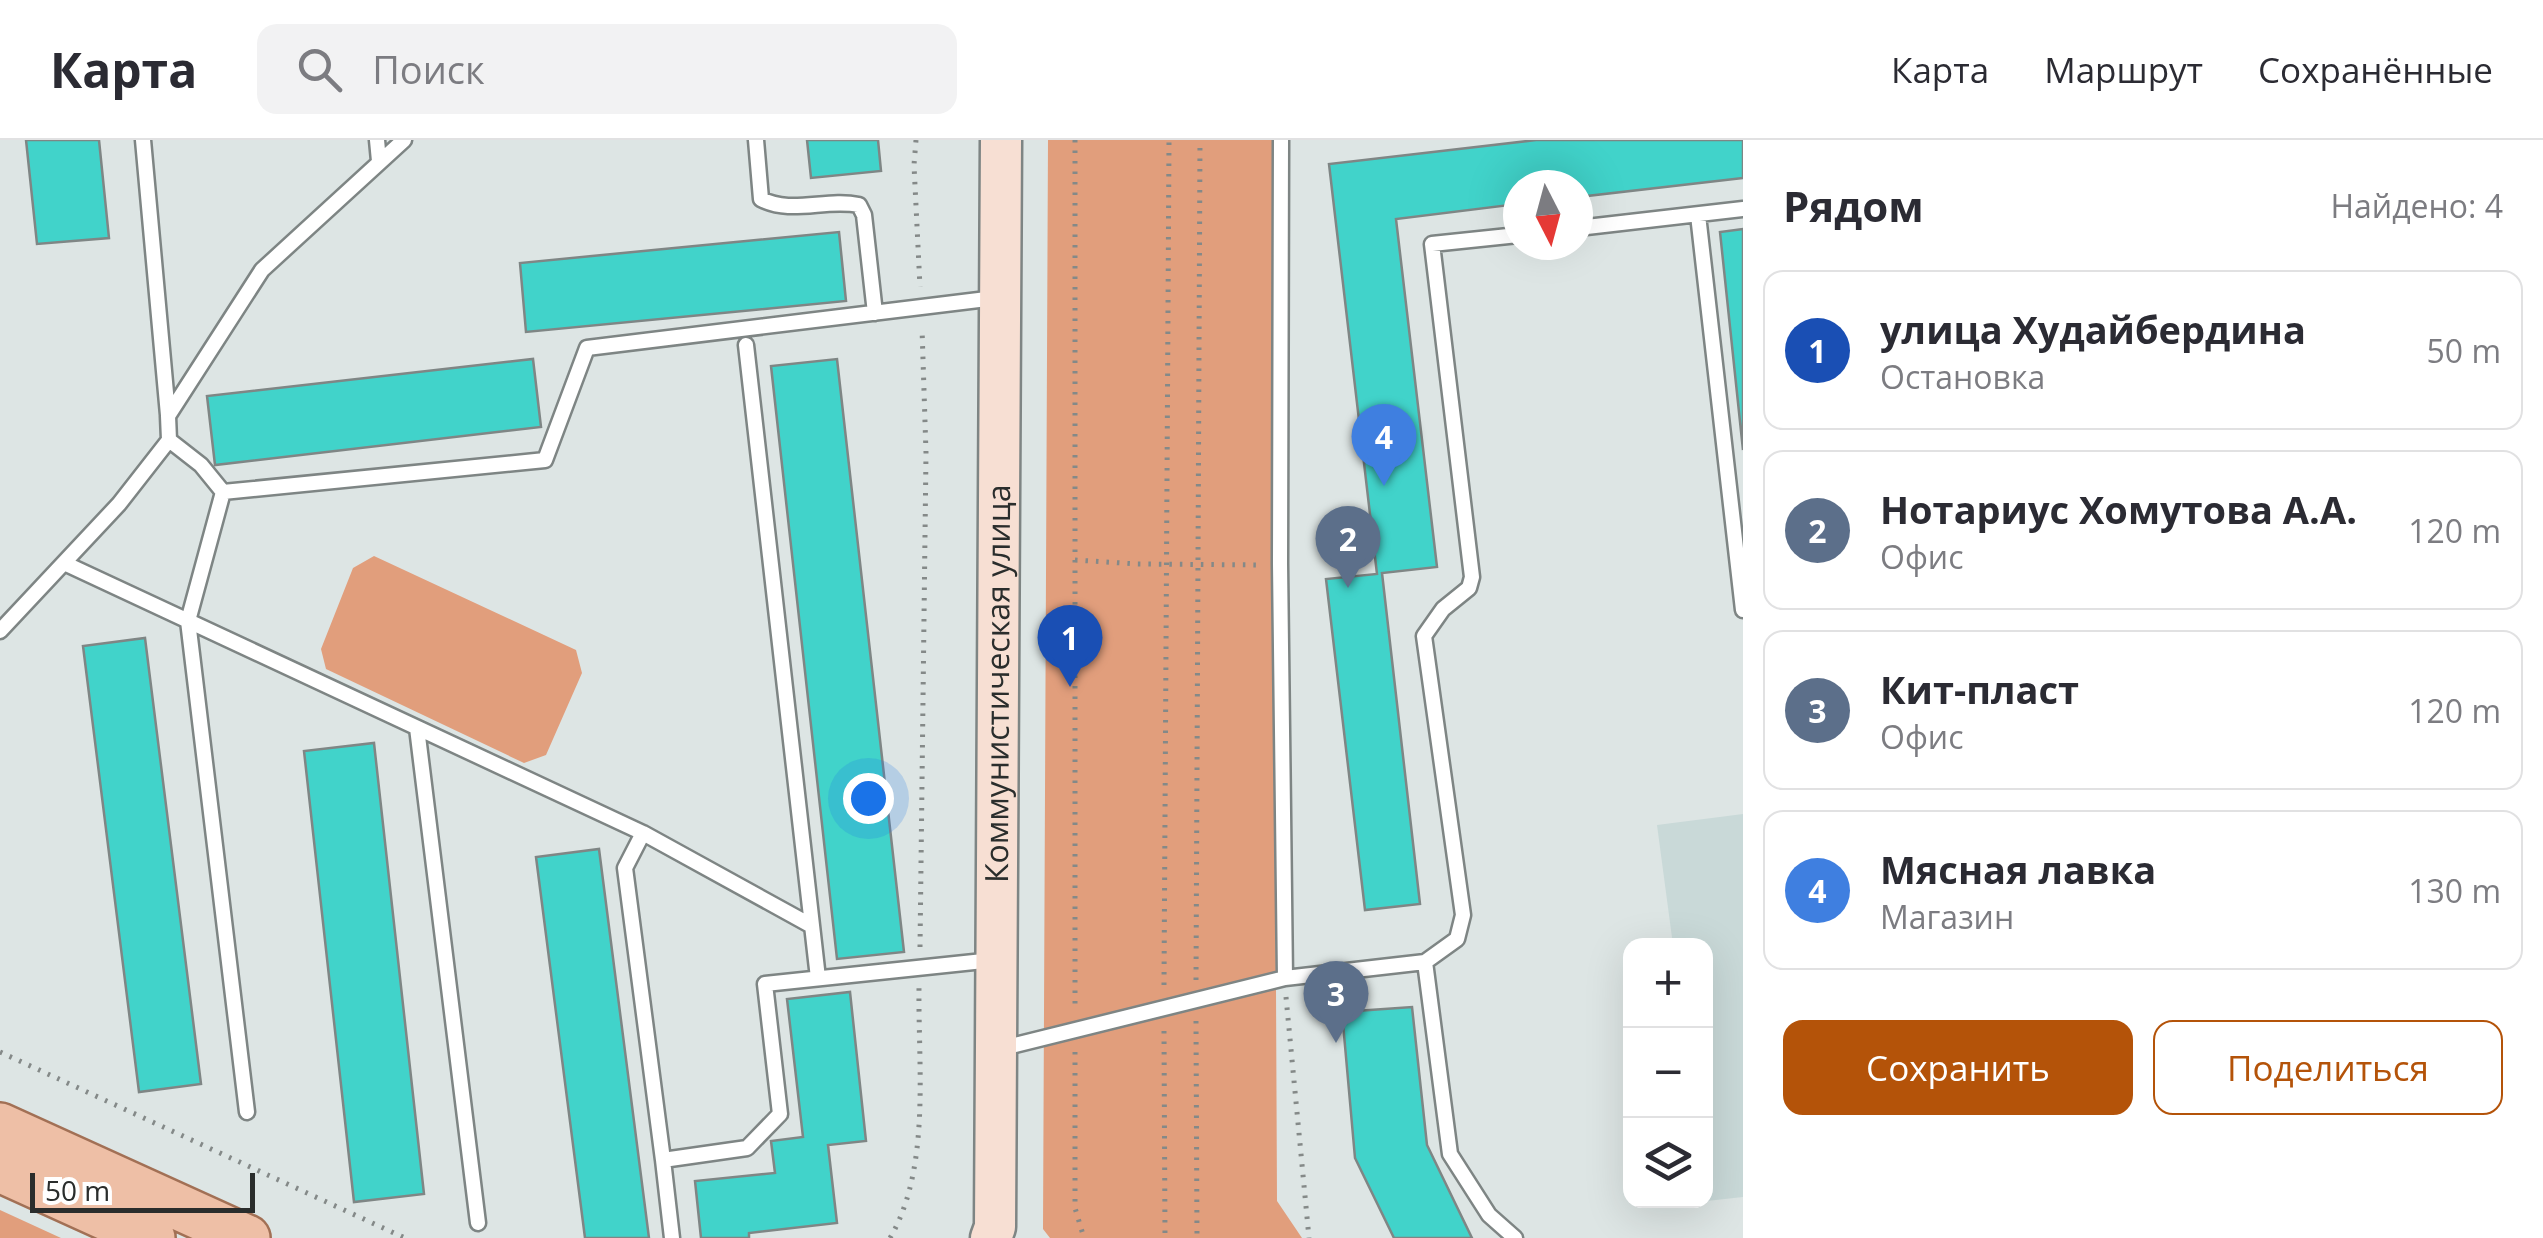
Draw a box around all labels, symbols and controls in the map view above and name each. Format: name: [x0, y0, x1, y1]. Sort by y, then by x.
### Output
search box: [257, 24, 957, 114]
text: Карта: [50, 37, 197, 102]
icon: search: [292, 42, 347, 97]
text: Поиск: [372, 43, 485, 95]
text: Карта: [1891, 46, 1989, 93]
text: Маршрут: [2044, 46, 2203, 93]
text: Сохранённые: [2258, 46, 2493, 93]
north arrow: [1503, 170, 1593, 260]
text: Рядом: [1783, 177, 1924, 234]
text: Найдено: 4: [2330, 184, 2503, 227]
text: улица Худайбердина: [1880, 303, 2306, 355]
text: 1: [1808, 329, 1827, 372]
text: 50 m: [2426, 329, 2501, 372]
text: Остановка: [1880, 355, 2045, 398]
pin: 4: [1352, 404, 1416, 486]
text: Нотариус Хомутова А.А.: [1880, 483, 2357, 535]
street label: Коммунистическая улица: [974, 484, 1019, 883]
pin: 2: [1316, 506, 1380, 588]
text: 2: [1808, 509, 1827, 552]
text: 120 m: [2408, 509, 2501, 552]
text: Офис: [1880, 535, 1963, 578]
pin: 1: [1038, 604, 1102, 687]
text: Кит-пласт: [1880, 663, 2079, 715]
text: 3: [1808, 689, 1827, 732]
text: 120 m: [2408, 689, 2501, 732]
text: Офис: [1880, 715, 1963, 758]
your location: [843, 773, 894, 824]
text: Мясная лавка: [1880, 843, 2156, 895]
text: 4: [1808, 869, 1827, 912]
text: 130 m: [2408, 869, 2501, 912]
text: Магазин: [1880, 895, 2014, 938]
map controls: [1623, 938, 1713, 1208]
button: +: [1623, 938, 1713, 1028]
pin: 3: [1304, 960, 1368, 1043]
button: Сохранить: [1783, 1020, 2133, 1115]
button: Поделиться: [2153, 1020, 2503, 1115]
button: −: [1623, 1028, 1713, 1118]
button: layers: [1623, 1118, 1713, 1208]
scale bar: [30, 1168, 255, 1212]
text: 50 m: [45, 1171, 110, 1209]

